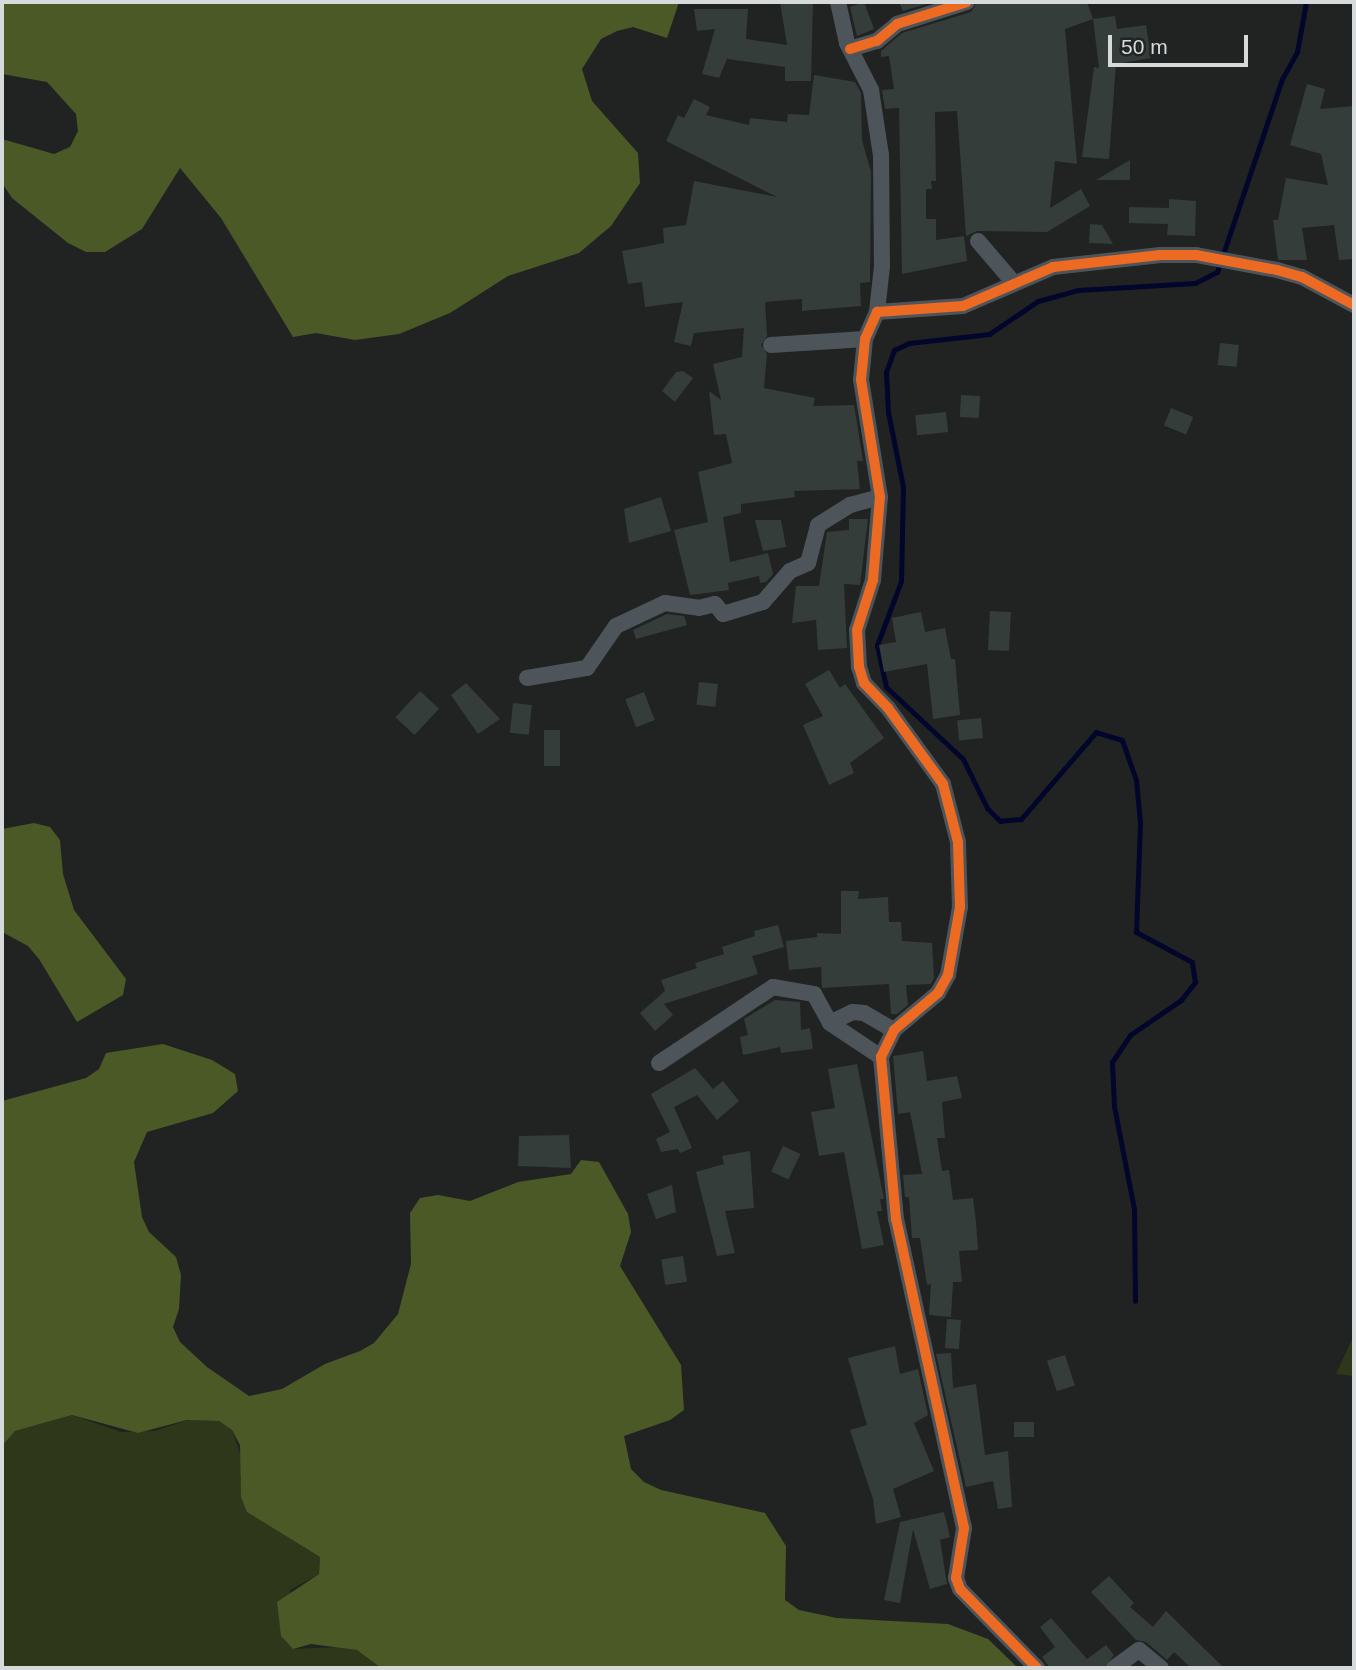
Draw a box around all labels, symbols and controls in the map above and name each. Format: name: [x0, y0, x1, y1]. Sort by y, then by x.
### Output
scale bar: [1111, 21, 1251, 65]
text: 50 m: [1121, 35, 1168, 58]

